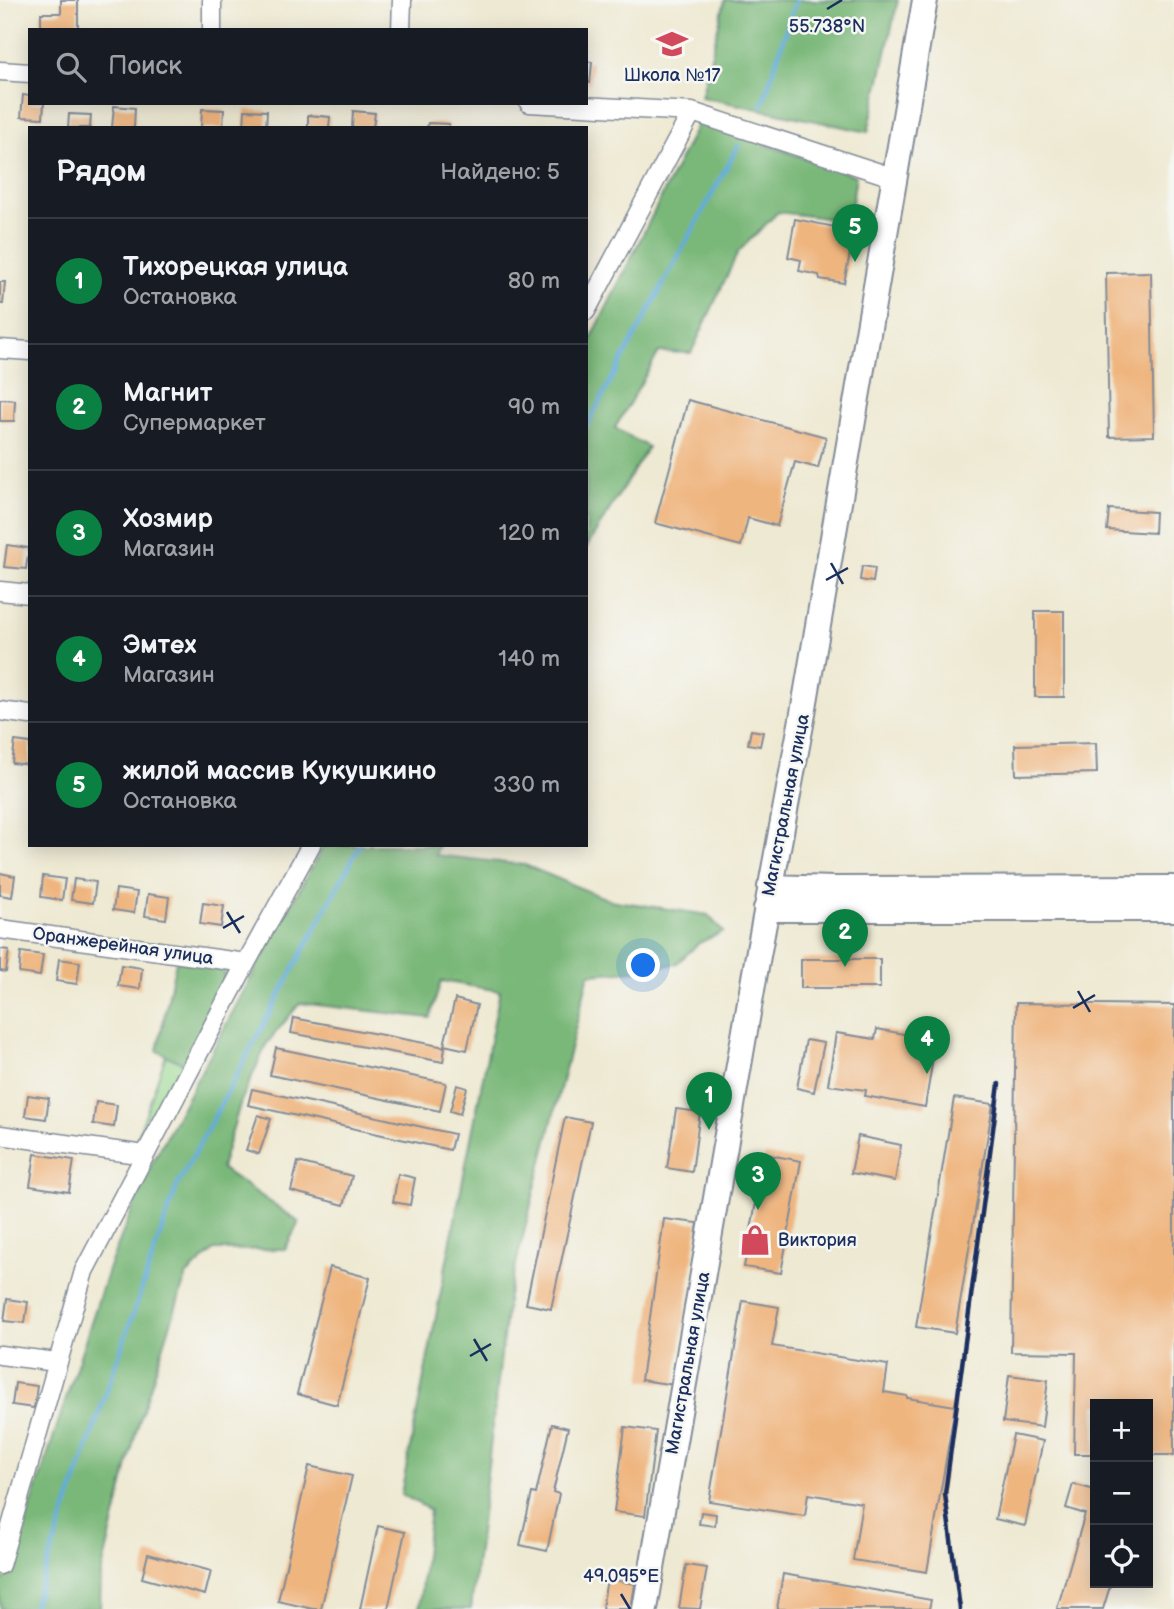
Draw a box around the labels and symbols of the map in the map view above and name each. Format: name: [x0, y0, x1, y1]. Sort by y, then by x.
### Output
text: 55.738°N: [789, 16, 865, 37]
school or university icon: Школа №17: [655, 27, 689, 61]
place label: Школа №17: [624, 65, 721, 86]
pin: 5: [832, 204, 878, 262]
street label: Магистральная улица: [758, 712, 814, 898]
pin: 2: [822, 909, 868, 967]
street label: Оранжерейная улица: [31, 923, 215, 969]
your location: [626, 948, 660, 982]
pin: 4: [904, 1016, 950, 1074]
pin: 1: [686, 1072, 732, 1130]
pin: 3: [735, 1152, 781, 1210]
shop icon: Виктория: [738, 1223, 772, 1257]
place label: Виктория: [778, 1230, 857, 1251]
street label: Магистральная улица: [662, 1270, 714, 1456]
text: 49.095°E: [583, 1566, 659, 1587]

